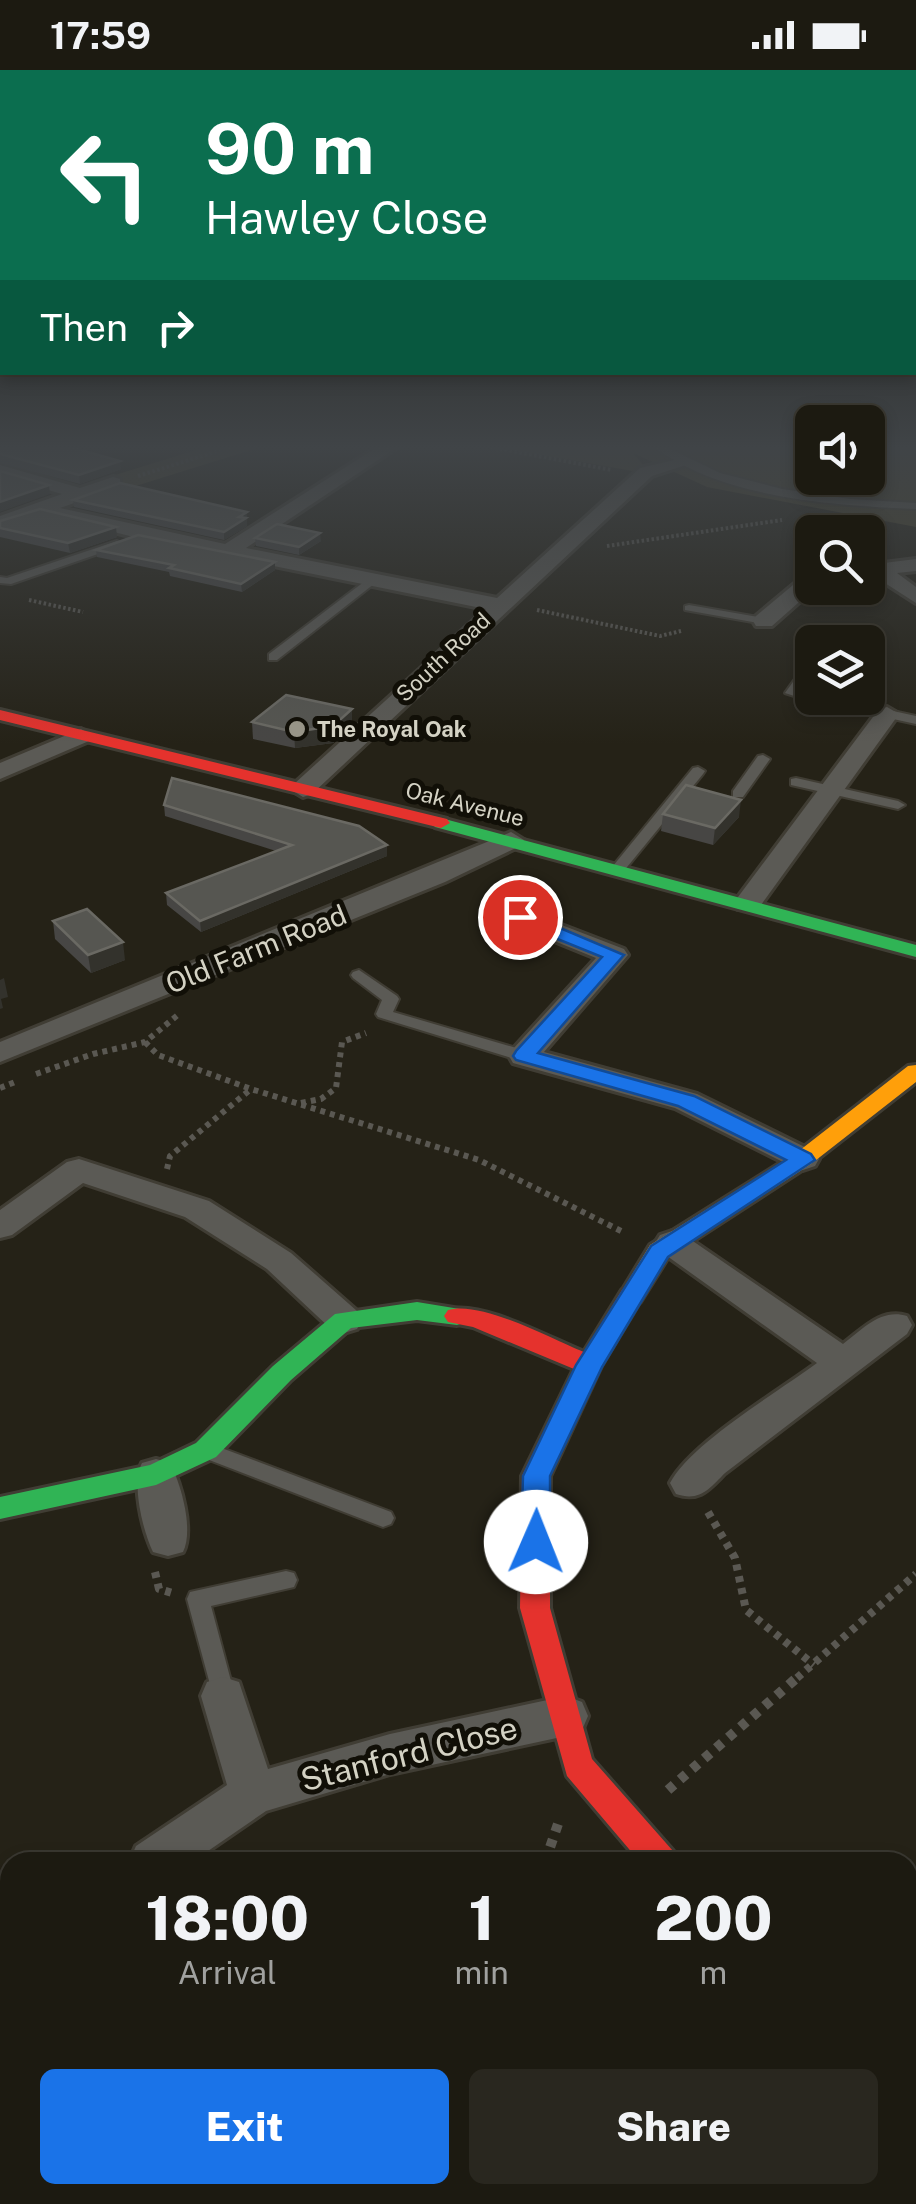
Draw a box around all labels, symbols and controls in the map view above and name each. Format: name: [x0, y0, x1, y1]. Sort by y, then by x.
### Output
text: 17:59: [50, 13, 151, 58]
text: 90 m: [205, 107, 375, 190]
icon: left: [40, 110, 170, 240]
text: Hawley Close: [205, 191, 488, 244]
icon: right: [148, 300, 203, 355]
text: Then: [40, 305, 128, 350]
map controls: [795, 405, 885, 715]
button: sound: [795, 405, 885, 495]
button: search: [795, 515, 885, 605]
street label: South Road: [391, 607, 495, 707]
button: layers: [795, 625, 885, 715]
place label: The Royal Oak: [317, 716, 467, 742]
marker: The Royal Oak: [286, 718, 308, 740]
street label: Oak Avenue: [403, 777, 527, 831]
pin: [478, 875, 563, 960]
icon: arrive: [493, 890, 548, 945]
street label: Old Farm Road: [161, 897, 351, 1000]
position arrow: [484, 1490, 588, 1594]
street label: Stanford Close: [297, 1709, 521, 1798]
text: 18:00: [145, 1883, 309, 1954]
text: 1: [469, 1883, 495, 1954]
text: 200: [654, 1883, 773, 1954]
text: Arrival: [178, 1954, 277, 1991]
text: min: [455, 1954, 509, 1991]
text: m: [700, 1954, 727, 1991]
button: Exit: [40, 2069, 449, 2184]
button: Share: [469, 2069, 878, 2184]

